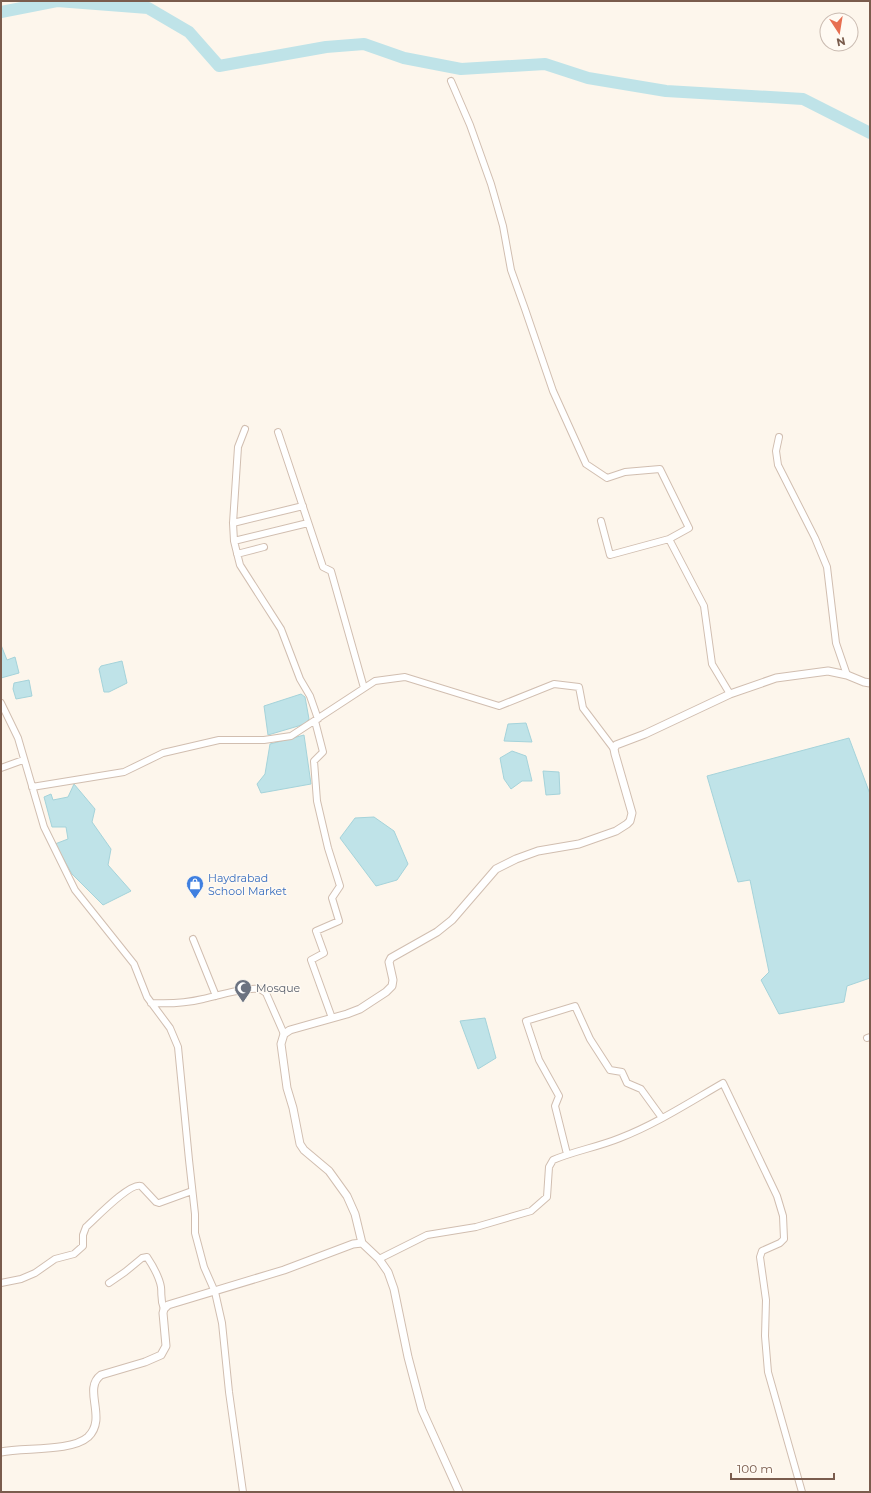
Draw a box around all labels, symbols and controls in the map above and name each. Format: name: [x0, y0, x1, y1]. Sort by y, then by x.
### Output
north arrow: [819, 12, 859, 52]
text: N: [835, 34, 847, 50]
place label: Haydrabad School Market: [208, 871, 287, 898]
shop icon: Haydrabad School Market: [185, 874, 205, 899]
mosque icon: Mosque: [233, 978, 253, 1003]
place label: Mosque: [256, 981, 301, 995]
scale bar: [731, 1455, 834, 1481]
text: 100 m: [737, 1461, 773, 1476]

